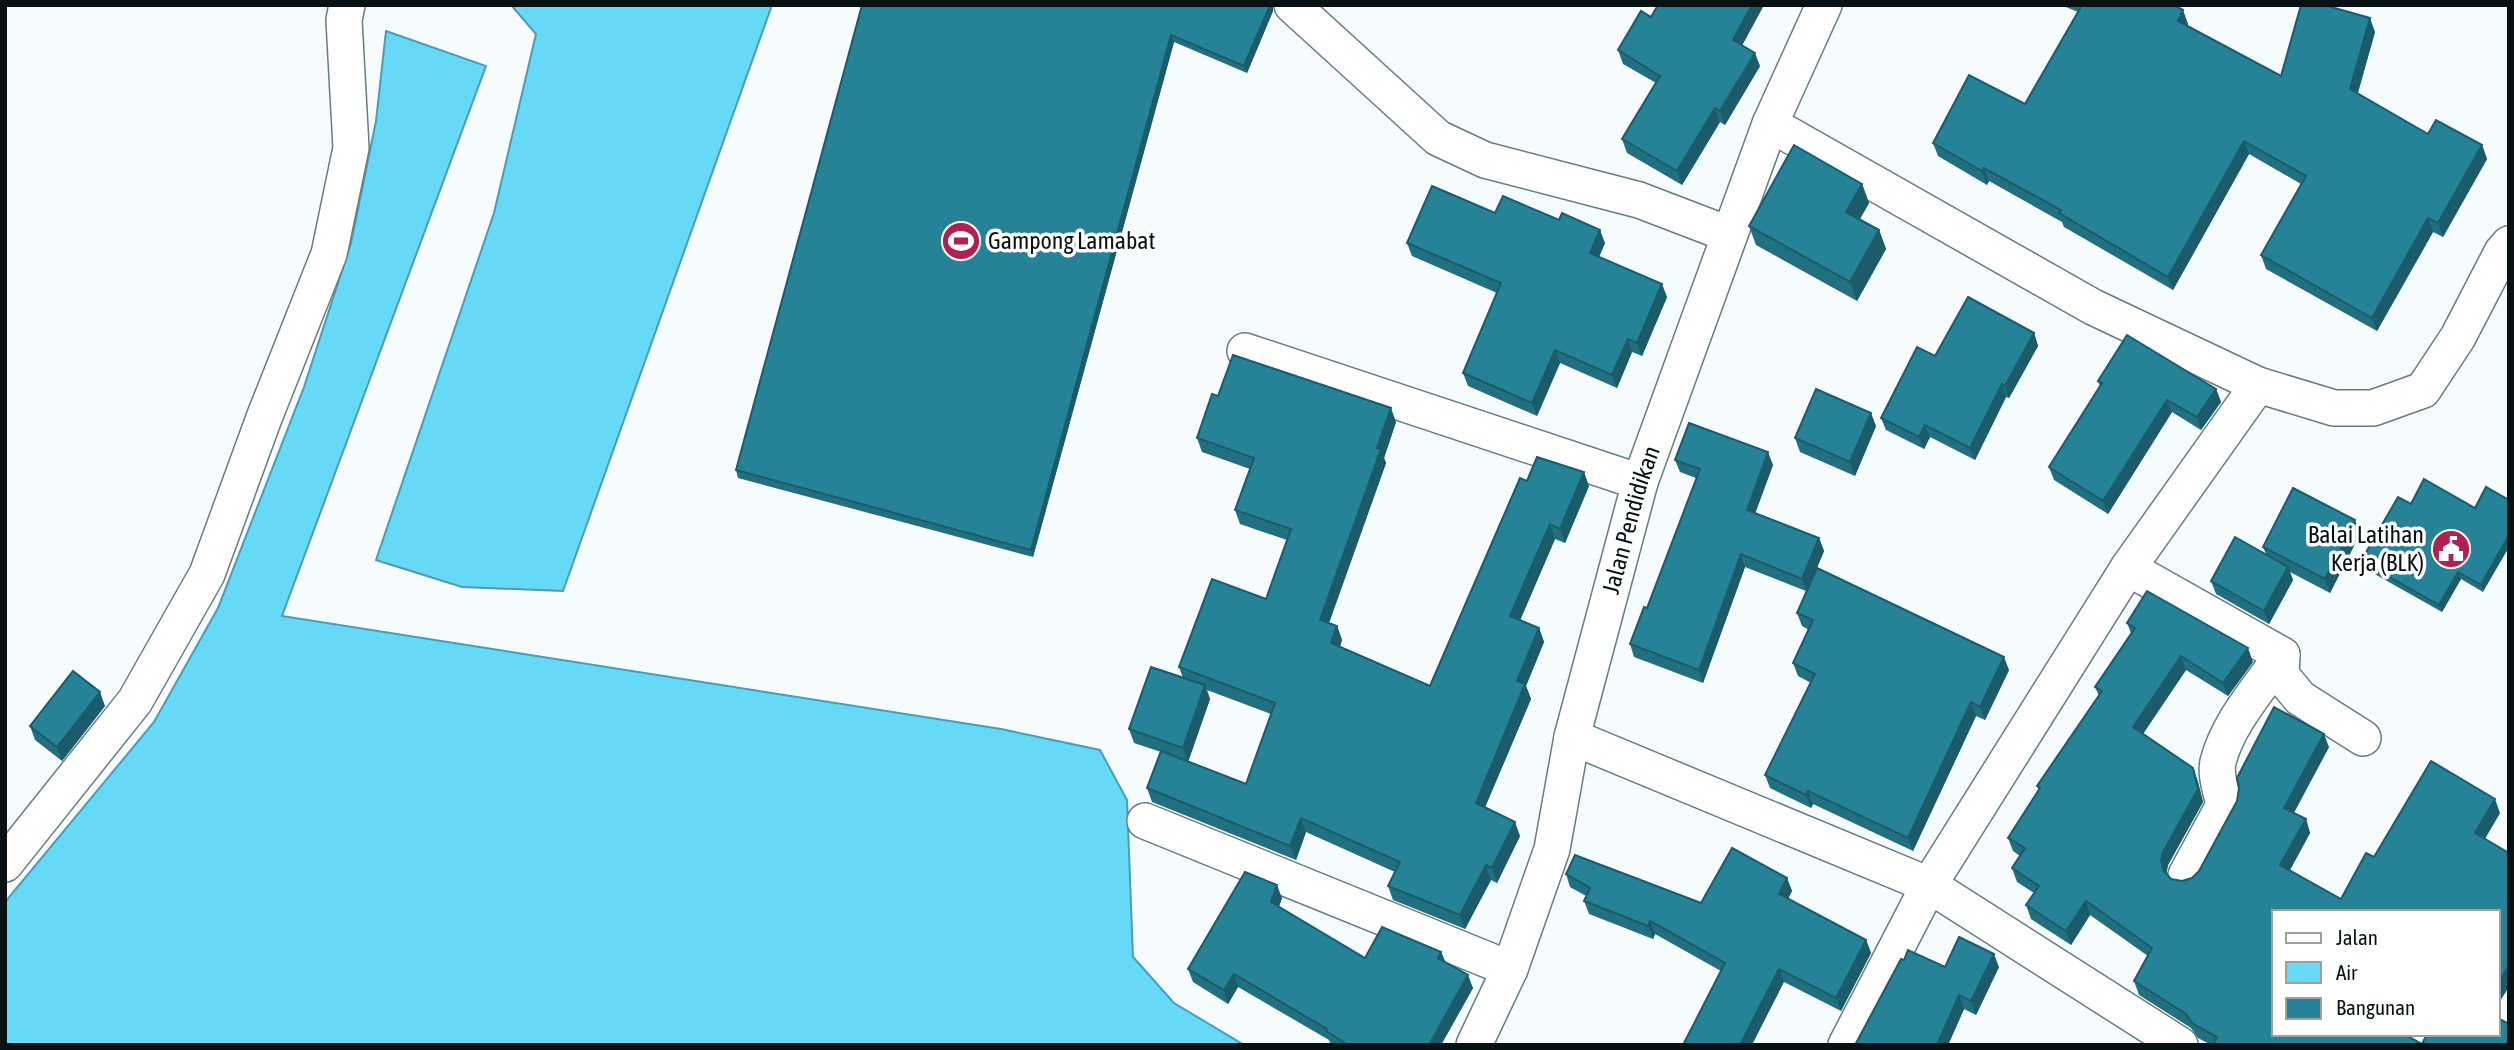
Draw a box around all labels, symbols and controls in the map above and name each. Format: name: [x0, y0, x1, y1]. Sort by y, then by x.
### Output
sports icon: Gampong Lamabat: [940, 220, 982, 262]
place label: Gampong Lamabat: [988, 227, 1155, 254]
street label: Jalan Pendidikan: [1597, 442, 1665, 597]
place label: Balai Latihan Kerja (BLK): [2308, 521, 2424, 576]
public building icon: Balai Latihan Kerja (BLK): [2430, 528, 2472, 570]
legend: [2272, 910, 2500, 1036]
text: Jalan: [2336, 925, 2378, 949]
text: Air: [2336, 960, 2358, 984]
text: Bangunan: [2336, 995, 2415, 1019]

